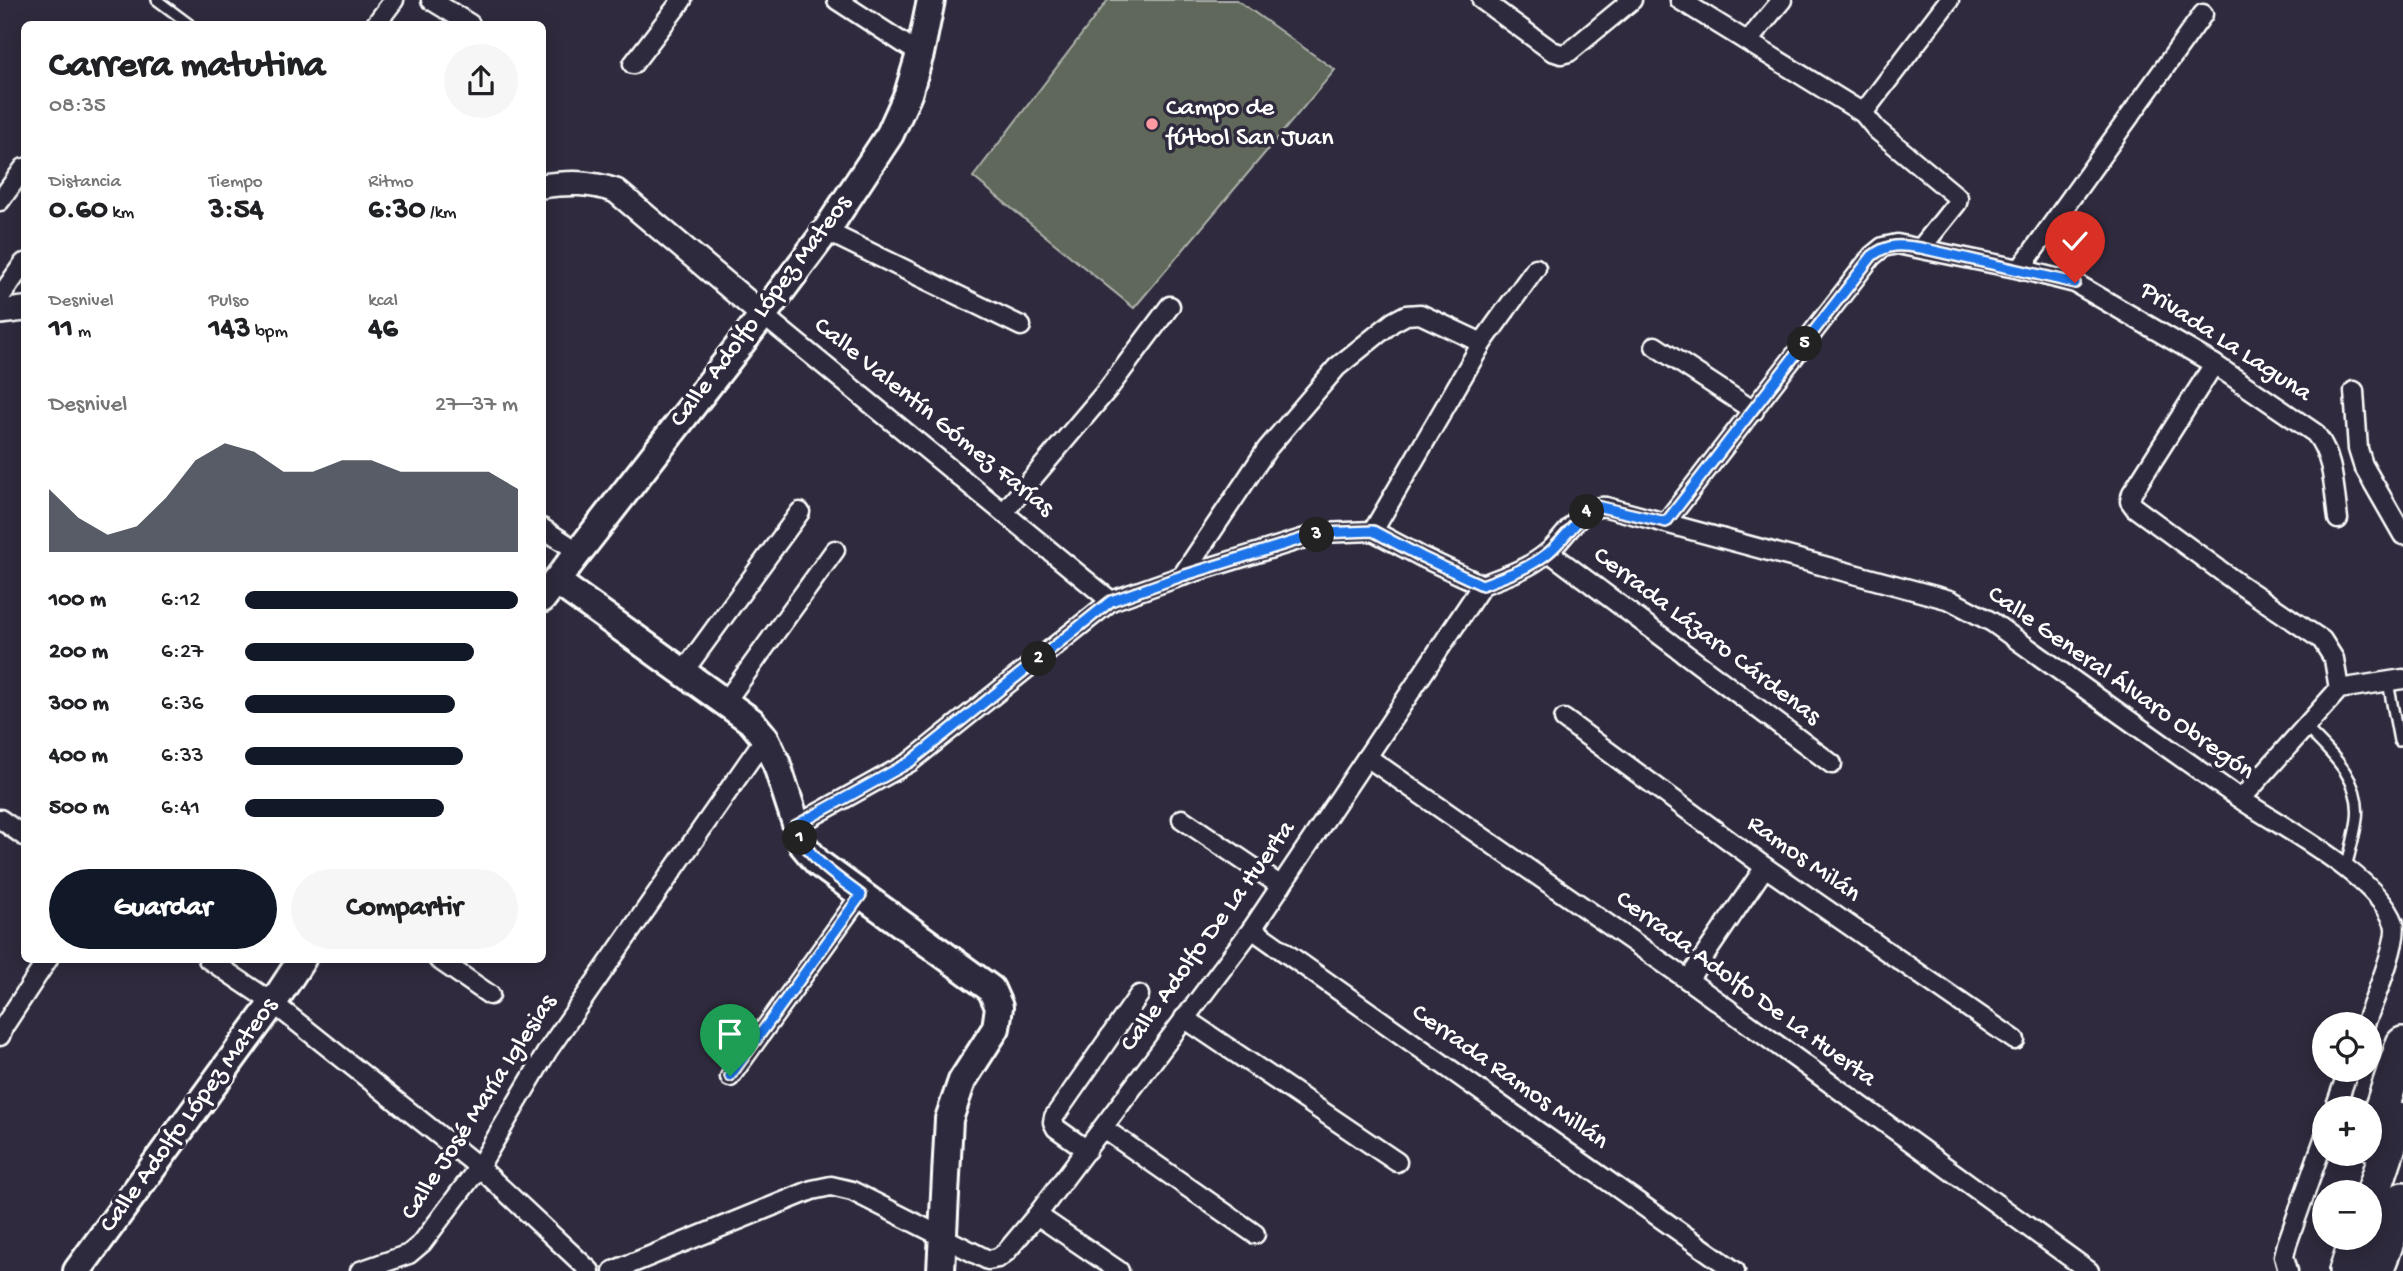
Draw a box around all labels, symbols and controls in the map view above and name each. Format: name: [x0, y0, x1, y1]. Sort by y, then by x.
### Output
button: share: [444, 44, 518, 118]
text: Carrera matutina: [49, 45, 325, 89]
text: 08:35: [49, 93, 106, 120]
place label: Campo de fútbol San Juan: [1165, 94, 1334, 155]
marker: Campo de fútbol San Juan: [1144, 116, 1160, 132]
text: Distancia: [49, 171, 121, 194]
text: Tiempo: [209, 171, 263, 194]
text: Ritmo: [368, 171, 414, 194]
street label: Calle Adolfo López Mateos: [664, 188, 861, 434]
text: 0.60: [49, 194, 108, 229]
text: 3:54: [209, 194, 264, 229]
text: 6:30: [368, 194, 426, 229]
text: km: [108, 202, 134, 225]
text: /km: [426, 202, 457, 225]
pin: [2045, 211, 2105, 283]
icon: check: [2056, 222, 2094, 260]
street label: Privada La Laguna: [2132, 275, 2318, 411]
text: Desnivel: [49, 290, 114, 313]
text: Pulso: [209, 290, 249, 313]
text: kcal: [368, 290, 398, 313]
street label: Calle Valentín Gómez Farías: [806, 311, 1061, 526]
text: 11: [49, 313, 73, 348]
text: 143: [209, 313, 251, 348]
text: 46: [368, 313, 398, 348]
text: m: [73, 321, 91, 344]
text: bpm: [251, 321, 288, 344]
pin: 5: [1787, 326, 1822, 362]
text: 5: [1800, 332, 1810, 355]
text: Desnivel: [49, 392, 127, 419]
text: 27–37 m: [435, 392, 518, 419]
pin: 4: [1570, 494, 1604, 530]
text: 4: [1582, 500, 1591, 523]
pin: 3: [1300, 518, 1334, 552]
text: 3: [1312, 523, 1321, 546]
street label: Cerrada Lázaro Cárdenas: [1586, 541, 1827, 734]
street label: Calle General Álvaro Obregón: [1980, 580, 2260, 789]
text: 100 m: [49, 587, 106, 614]
text: 6:12: [161, 587, 200, 614]
text: 200 m: [49, 639, 108, 666]
text: 6:27: [161, 639, 203, 666]
pin: 2: [1021, 642, 1056, 676]
text: 2: [1034, 647, 1043, 670]
text: 300 m: [49, 691, 109, 718]
text: 6:36: [161, 691, 203, 718]
text: 400 m: [49, 743, 108, 770]
text: 6:33: [161, 743, 204, 770]
text: 500 m: [49, 795, 109, 822]
text: 6:41: [161, 795, 200, 822]
street label: Ramos Milán: [1740, 809, 1866, 911]
street label: Calle Adolfo De La Huerta: [1115, 814, 1304, 1059]
pin: 1: [782, 820, 818, 856]
text: 1: [796, 826, 803, 849]
button: Guardar: [49, 869, 277, 949]
button: Compartir: [291, 869, 518, 949]
street label: Cerrada Adolfo De La Huerta: [1608, 885, 1883, 1096]
street label: Calle José María Iglesias: [395, 988, 565, 1227]
street label: Calle Adolfo López Mateos: [94, 991, 287, 1240]
street label: Cerrada Ramos Millán: [1404, 998, 1614, 1158]
pin: [700, 1004, 760, 1076]
map controls: [2312, 1012, 2382, 1250]
button: locate: [2312, 1012, 2382, 1082]
icon: arrive: [711, 1015, 749, 1053]
button: +: [2312, 1096, 2382, 1166]
button: −: [2312, 1180, 2382, 1250]

